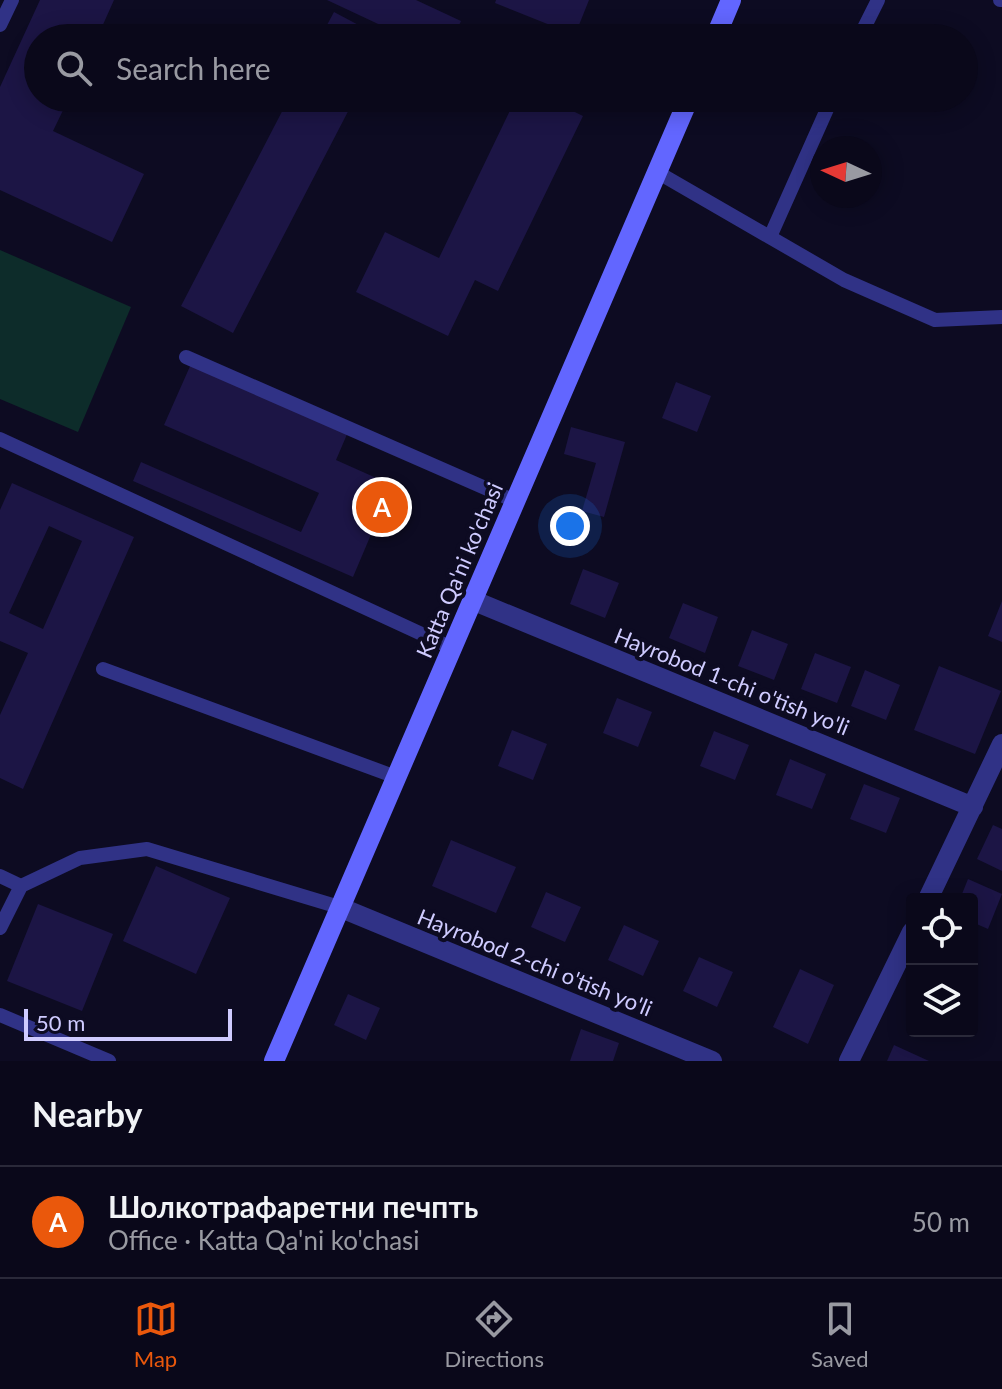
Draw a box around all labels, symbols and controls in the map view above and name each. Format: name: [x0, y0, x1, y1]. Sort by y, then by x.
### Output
search box: [24, 24, 978, 112]
icon: search: [52, 46, 96, 90]
text: Search here: [116, 50, 271, 86]
north arrow: [810, 136, 882, 208]
pin: A: [356, 477, 408, 537]
street label: Katta Qa'ni ko'chasi: [410, 478, 508, 662]
your location: [550, 506, 590, 546]
street label: Hayrobod 1-chi o'tish yo'li: [611, 622, 853, 740]
map controls: [906, 893, 978, 1037]
button: locate: [906, 893, 978, 965]
street label: Hayrobod 2-chi o'tish yo'li: [414, 903, 656, 1021]
button: layers: [906, 965, 978, 1037]
scale bar: [24, 1005, 232, 1041]
text: 50 m: [36, 1009, 85, 1036]
text: Nearby: [32, 1093, 143, 1134]
text: Шолкотрафаретни печпть: [108, 1188, 478, 1224]
text: A: [49, 1206, 67, 1238]
text: 50 m: [912, 1206, 970, 1238]
text: Office · Katta Qa'ni ko'chasi: [108, 1224, 420, 1256]
tab: Map: [134, 1297, 178, 1372]
tab: Directions: [445, 1297, 544, 1372]
tab: Saved: [811, 1297, 868, 1372]

